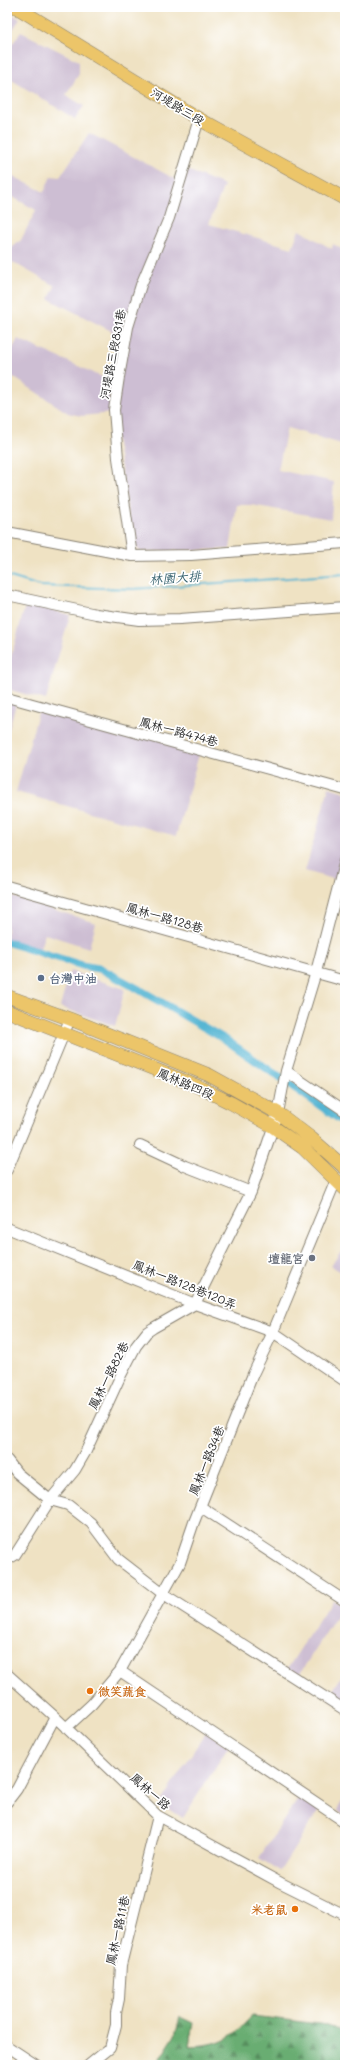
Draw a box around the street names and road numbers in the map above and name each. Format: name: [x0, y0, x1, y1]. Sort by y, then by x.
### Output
street label: 河堤路三段: [148, 84, 208, 128]
street label: 河堤路三段831巷: [95, 307, 129, 401]
street label: 鳳林一路474巷: [138, 713, 220, 749]
street label: 鳳林一路128巷: [125, 898, 205, 936]
street label: 鳳林路四段: [155, 1064, 217, 1102]
street label: 鳳林一路128巷120弄: [131, 1256, 239, 1312]
street label: 鳳林一路82巷: [84, 1338, 132, 1412]
street label: 鳳林一路34巷: [185, 1423, 227, 1497]
street label: 鳳林一路: [128, 1769, 174, 1813]
street label: 鳳林一路11巷: [102, 1894, 132, 1966]

